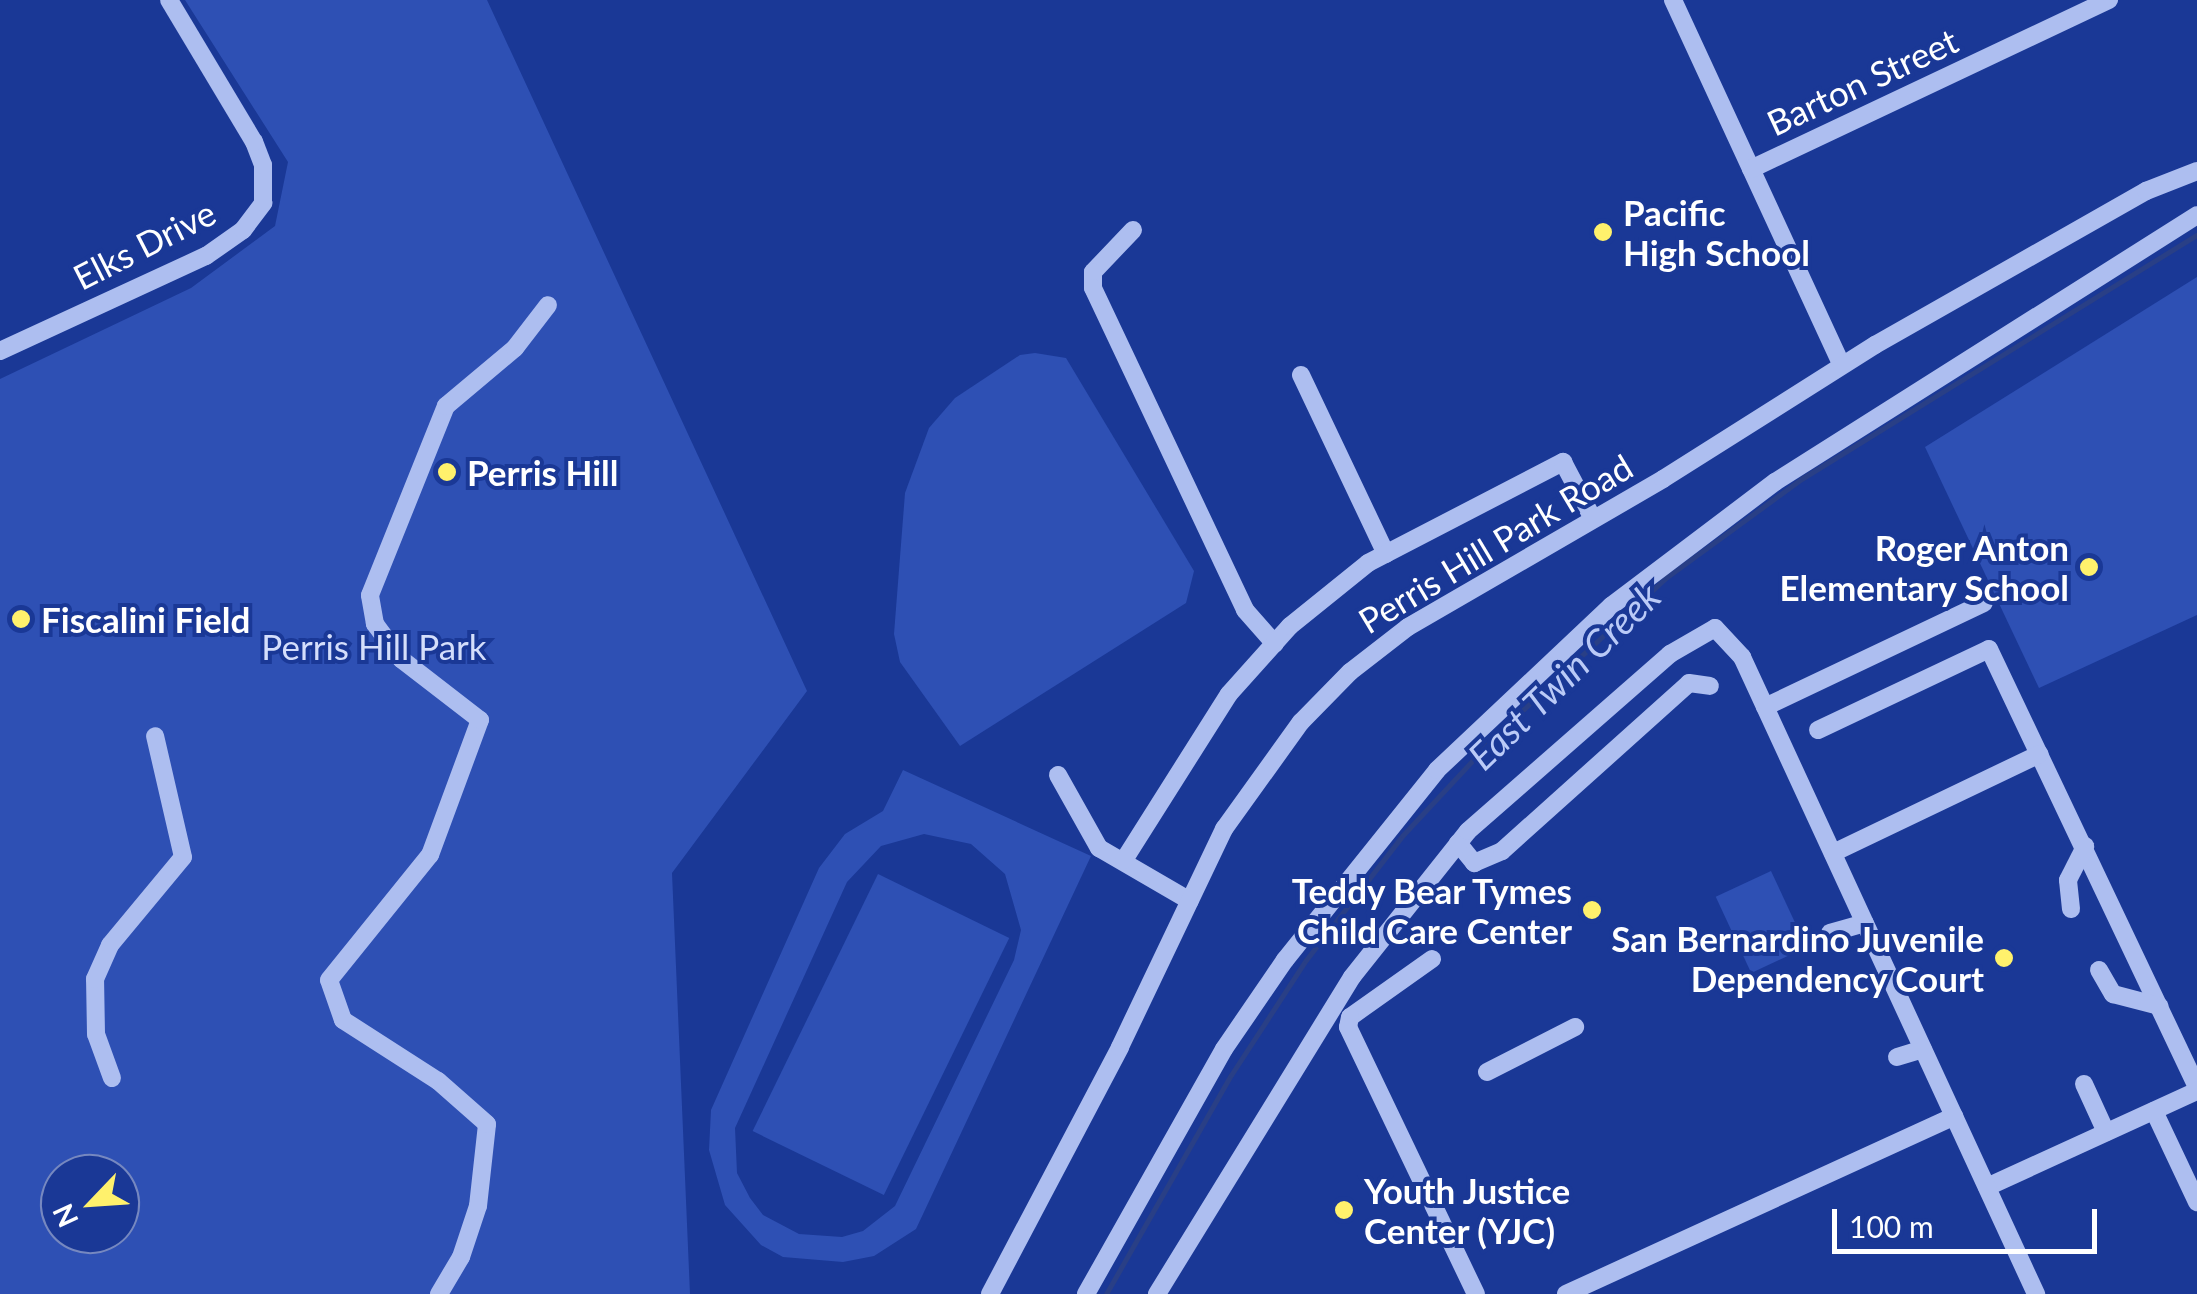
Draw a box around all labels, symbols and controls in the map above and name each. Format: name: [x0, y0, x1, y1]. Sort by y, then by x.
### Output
street label: Barton Street: [1760, 19, 1964, 143]
street label: Elks Drive: [66, 190, 222, 298]
place label: Pacific High School: [1623, 191, 1810, 273]
marker: Pacific High School: [1592, 221, 1614, 243]
street label: Perris Hill Park Road: [1351, 445, 1639, 641]
place label: Perris Hill: [467, 451, 618, 493]
marker: Perris Hill: [436, 461, 458, 483]
place label: Roger Anton Elementary School: [1779, 526, 2069, 608]
marker: Roger Anton Elementary School: [2078, 556, 2100, 578]
water label: East Twin Creek: [1458, 573, 1670, 779]
place label: Fiscalini Field: [41, 598, 250, 640]
marker: Fiscalini Field: [10, 608, 32, 630]
park label: Perris Hill Park: [261, 625, 487, 667]
place label: Teddy Bear Tymes Child Care Center: [1289, 869, 1572, 951]
marker: Teddy Bear Tymes Child Care Center: [1581, 899, 1603, 921]
place label: San Bernardino Juvenile Dependency Court: [1610, 917, 1984, 999]
marker: San Bernardino Juvenile Dependency Court: [1993, 947, 2015, 969]
north arrow: [40, 1154, 140, 1254]
place label: Youth Justice Center (YJC): [1364, 1169, 1571, 1251]
scale bar: [1837, 1189, 2102, 1251]
text: N: [45, 1199, 85, 1233]
marker: Youth Justice Center (YJC): [1333, 1199, 1355, 1221]
text: 100 m: [1849, 1208, 1934, 1244]

